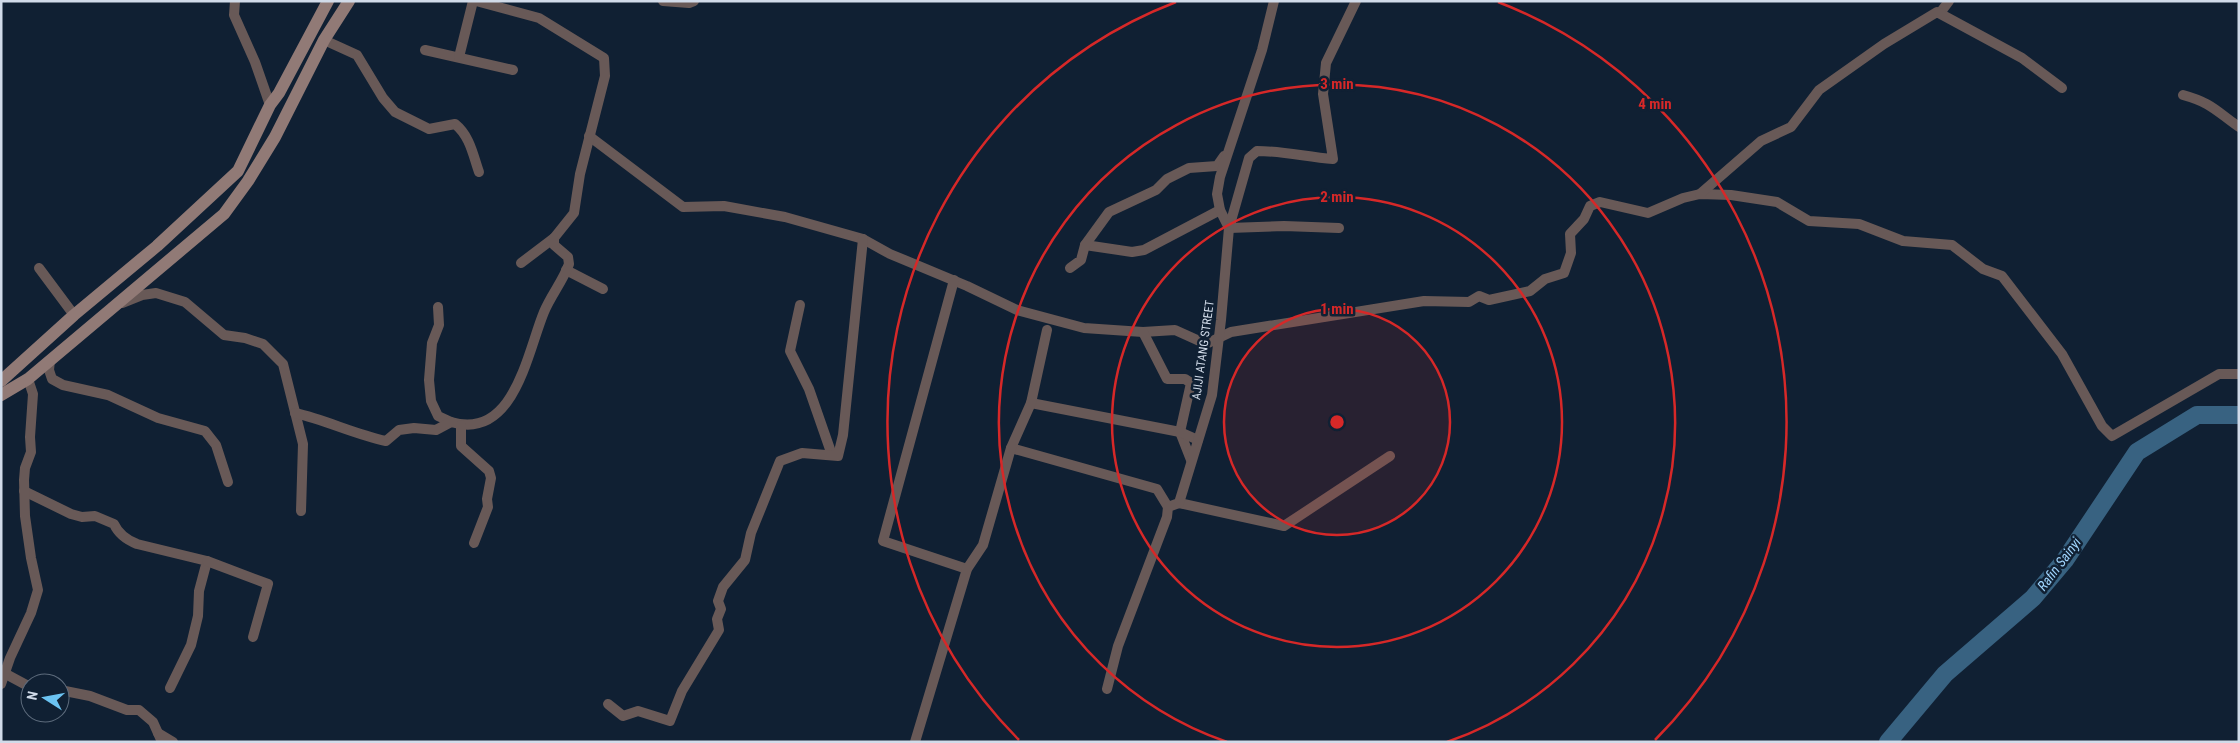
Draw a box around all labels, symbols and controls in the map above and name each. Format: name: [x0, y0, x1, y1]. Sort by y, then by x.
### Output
text: 3 min: [1320, 75, 1354, 93]
text: 4 min: [1638, 95, 1672, 113]
text: 2 min: [1320, 188, 1354, 206]
street label: AJIJI ATANG STREET: [1189, 299, 1217, 401]
text: 1 min: [1320, 300, 1354, 318]
centre of rings: [1328, 413, 1346, 431]
water label: Rafin Sainyi: [2034, 534, 2085, 594]
north arrow: [20, 673, 70, 723]
text: N: [24, 690, 41, 701]

